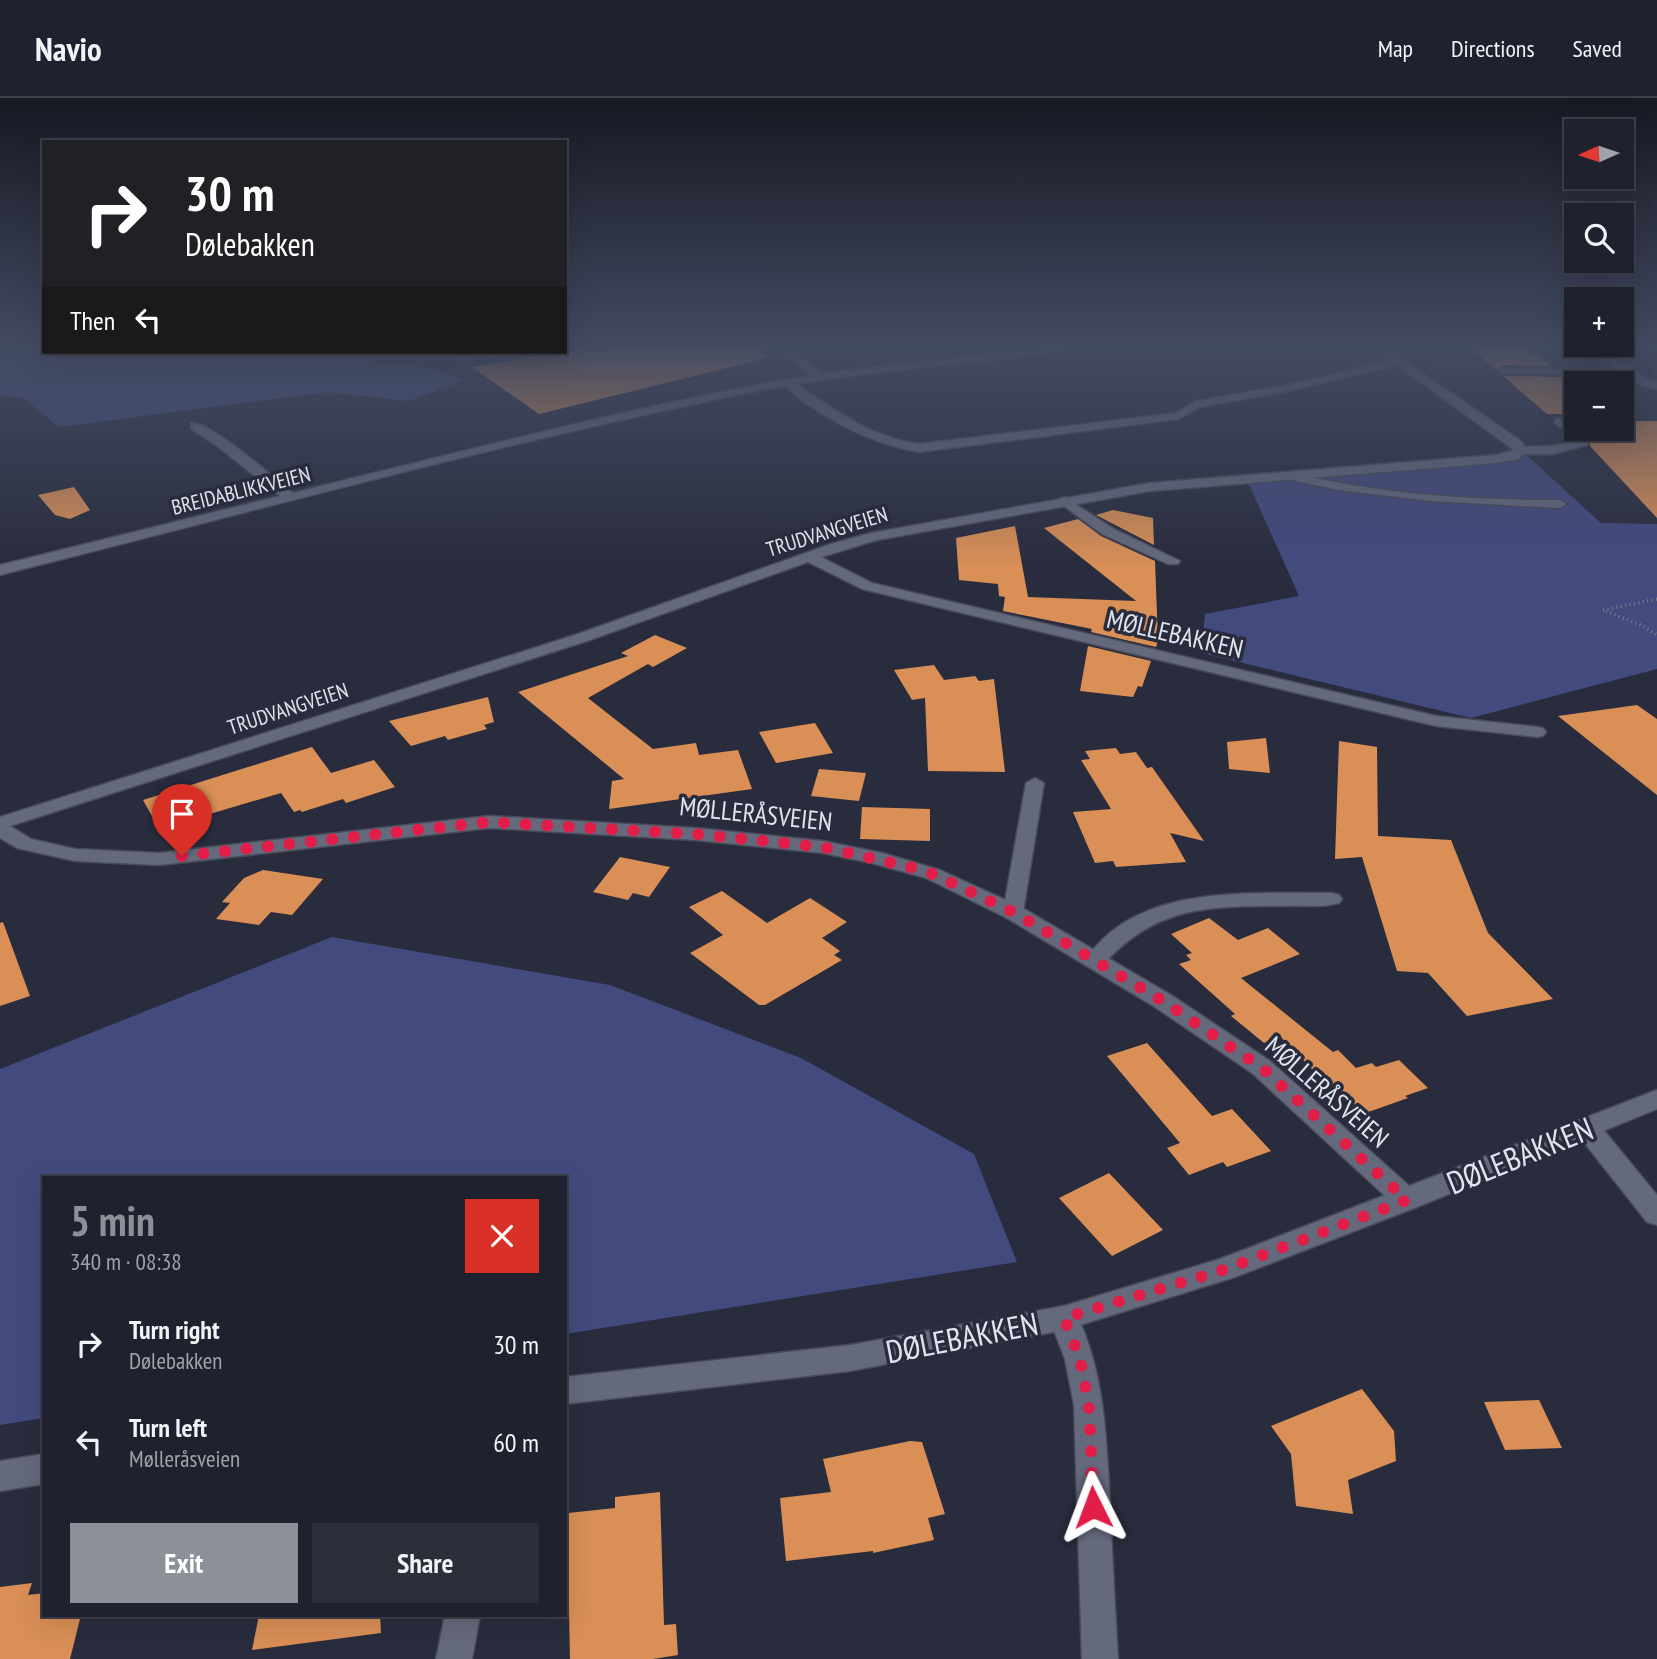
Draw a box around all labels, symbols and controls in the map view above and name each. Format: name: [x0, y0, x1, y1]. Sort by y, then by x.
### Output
text: Navio: [35, 27, 102, 70]
text: Map: [1378, 33, 1413, 64]
text: Directions: [1451, 33, 1535, 64]
text: Saved: [1573, 33, 1622, 64]
north arrow: [1564, 119, 1634, 189]
map controls: [1564, 119, 1634, 441]
text: 30 m: [185, 161, 274, 225]
icon: right: [70, 168, 161, 259]
button: search: [1564, 203, 1634, 273]
text: Dølebakken: [185, 223, 315, 265]
button: +: [1564, 287, 1634, 357]
icon: left: [129, 301, 167, 339]
text: Then: [70, 304, 115, 337]
button: −: [1564, 371, 1634, 441]
street label: BREIDABLIKKVEIEN: [169, 460, 313, 521]
street label: TRUDVANGVEIEN: [763, 500, 891, 563]
street label: MØLLEBAKKEN: [1104, 602, 1246, 665]
street label: TRUDVANGVEIEN: [224, 676, 352, 741]
pin: [152, 784, 212, 856]
street label: MØLLERÅSVEIEN: [678, 789, 834, 838]
icon: arrive: [163, 795, 201, 833]
street label: MØLLERÅSVEIEN: [1259, 1029, 1396, 1154]
street label: DØLEBAKKEN: [1440, 1107, 1599, 1203]
text: 5 min: [70, 1193, 155, 1248]
button: close: [465, 1199, 539, 1273]
text: 340 m · 08:38: [70, 1247, 182, 1276]
street label: DØLEBAKKEN: [882, 1302, 1041, 1372]
text: Turn right: [129, 1313, 220, 1346]
icon: right: [70, 1325, 108, 1363]
text: 30 m: [493, 1328, 539, 1361]
text: Dølebakken: [129, 1346, 222, 1375]
text: Turn left: [129, 1411, 207, 1444]
icon: left: [70, 1423, 108, 1461]
text: 60 m: [493, 1426, 539, 1459]
text: Mølleråsveien: [129, 1444, 240, 1473]
position arrow: [1056, 1470, 1130, 1544]
button: Exit: [70, 1523, 298, 1603]
button: Share: [312, 1523, 539, 1603]

